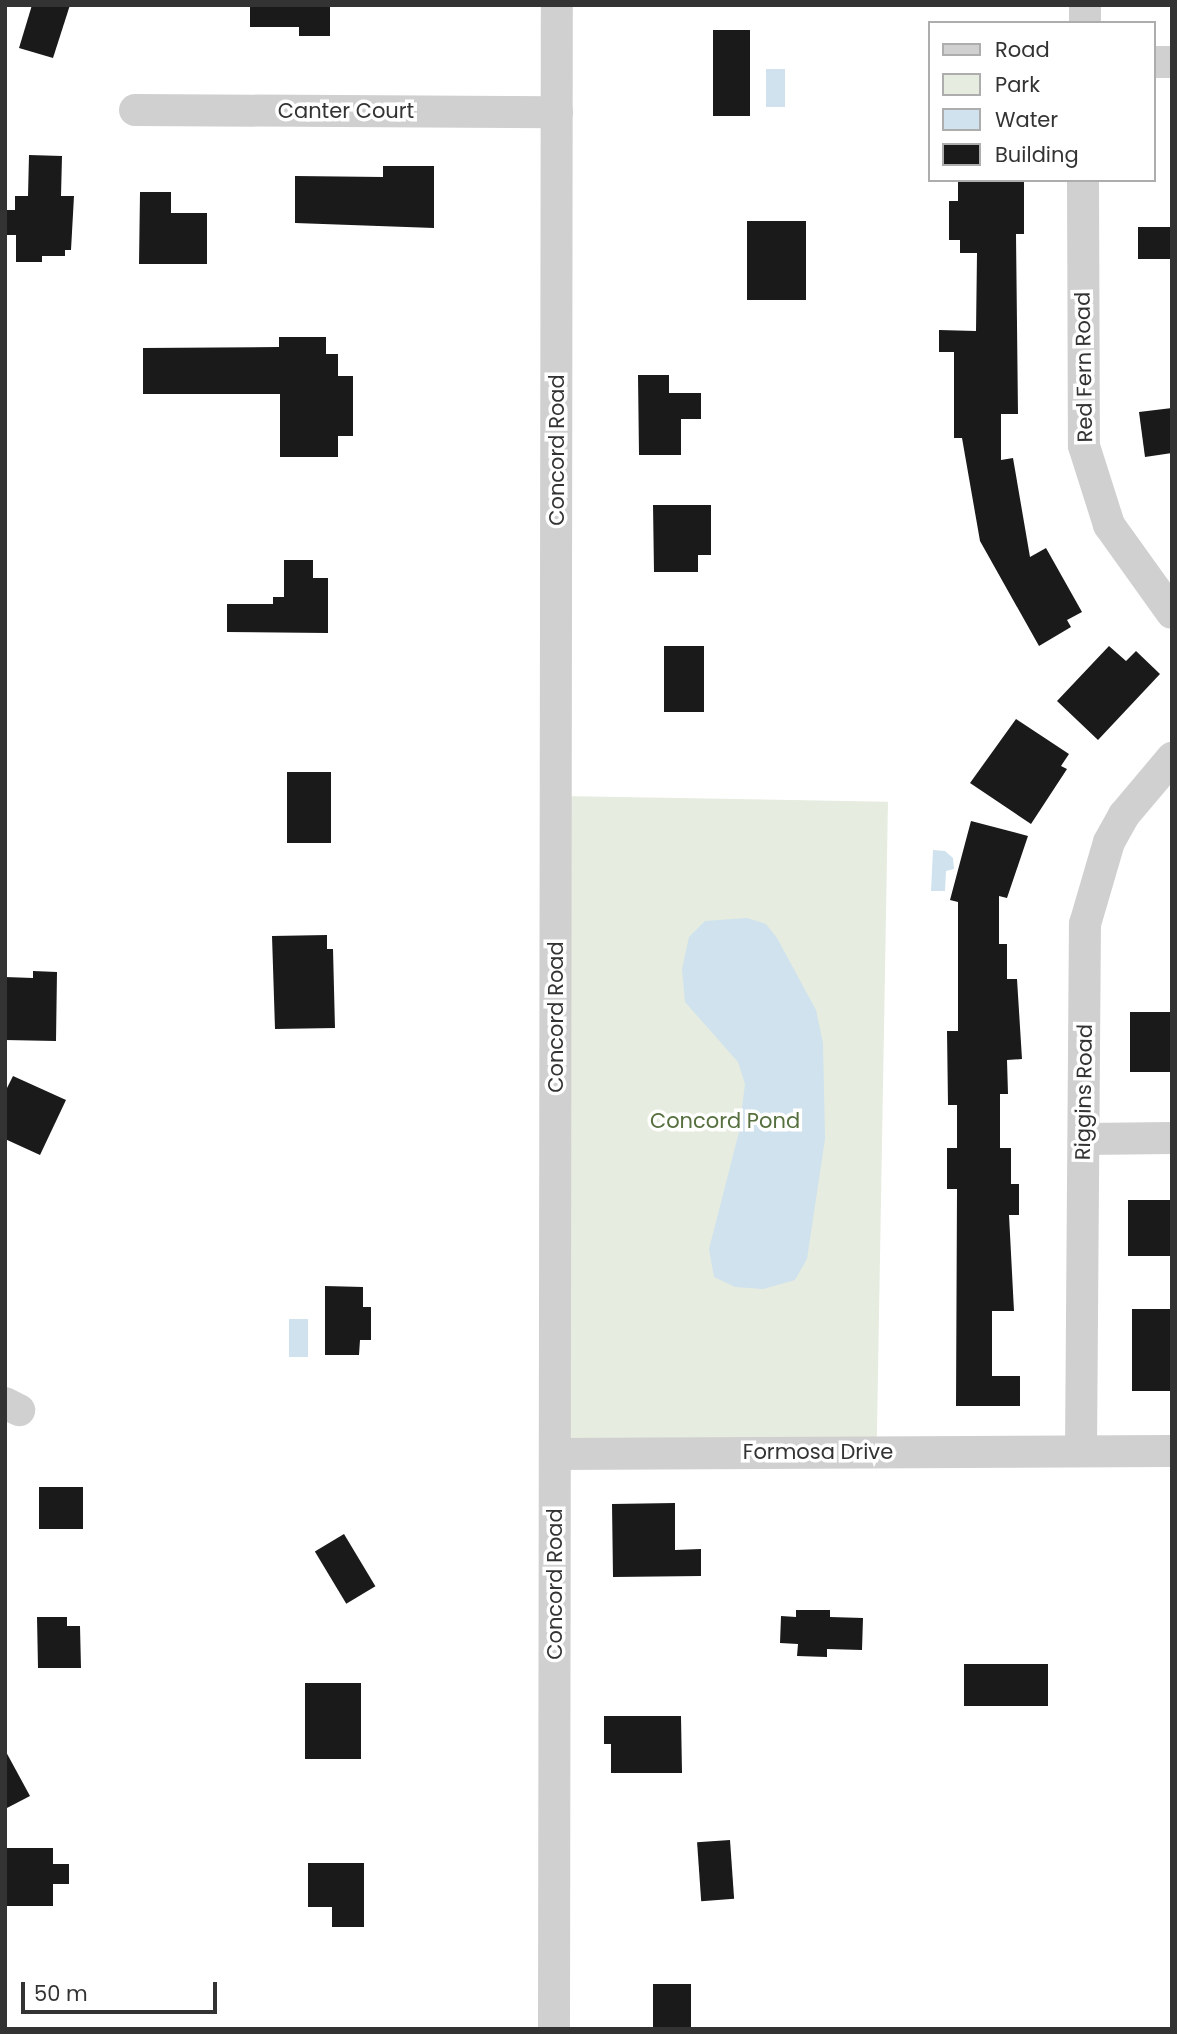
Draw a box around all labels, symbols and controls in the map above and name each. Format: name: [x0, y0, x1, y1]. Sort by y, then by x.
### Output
legend: [928, 21, 1156, 182]
text: Road: [995, 35, 1050, 64]
text: Park: [995, 70, 1040, 99]
street label: Canter Court: [278, 98, 414, 124]
text: Water: [995, 105, 1058, 134]
text: Building: [995, 140, 1079, 169]
street label: Red Fern Road: [1070, 291, 1098, 443]
street label: Concord Road: [544, 374, 570, 526]
street label: Concord Road: [543, 941, 569, 1093]
street label: Riggins Road: [1070, 1024, 1098, 1160]
park label: Concord Pond: [650, 1108, 800, 1134]
street label: Formosa Drive: [743, 1439, 893, 1465]
street label: Concord Road: [542, 1508, 568, 1660]
scale bar: [24, 1968, 220, 2012]
text: 50 m: [34, 1979, 88, 2008]

